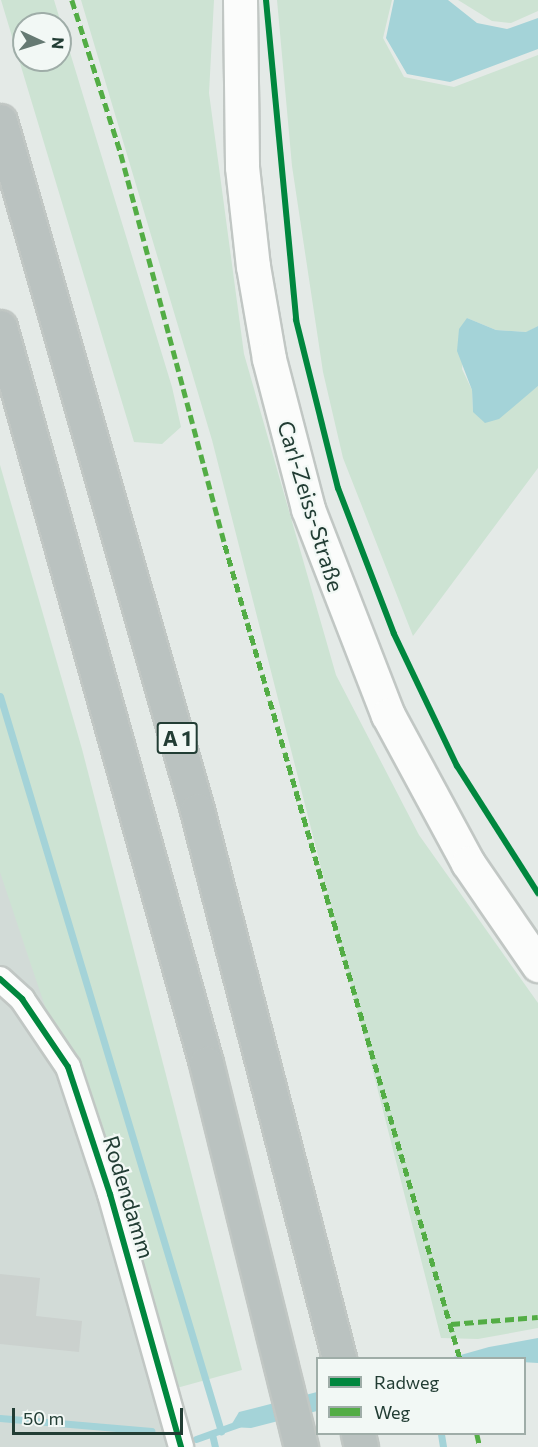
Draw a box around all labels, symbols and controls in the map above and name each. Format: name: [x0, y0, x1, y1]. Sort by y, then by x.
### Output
north arrow: [12, 12, 72, 72]
text: N: [49, 37, 68, 50]
street label: Carl-Zeiss-Straße: [272, 417, 350, 595]
road number: A 1: [156, 720, 198, 756]
street label: Rodendamm: [98, 1133, 160, 1261]
legend: [316, 1357, 526, 1435]
text: Radweg: [374, 1371, 439, 1393]
scale bar: [15, 1396, 186, 1434]
text: Weg: [374, 1401, 410, 1423]
text: 50 m: [23, 1407, 64, 1429]

